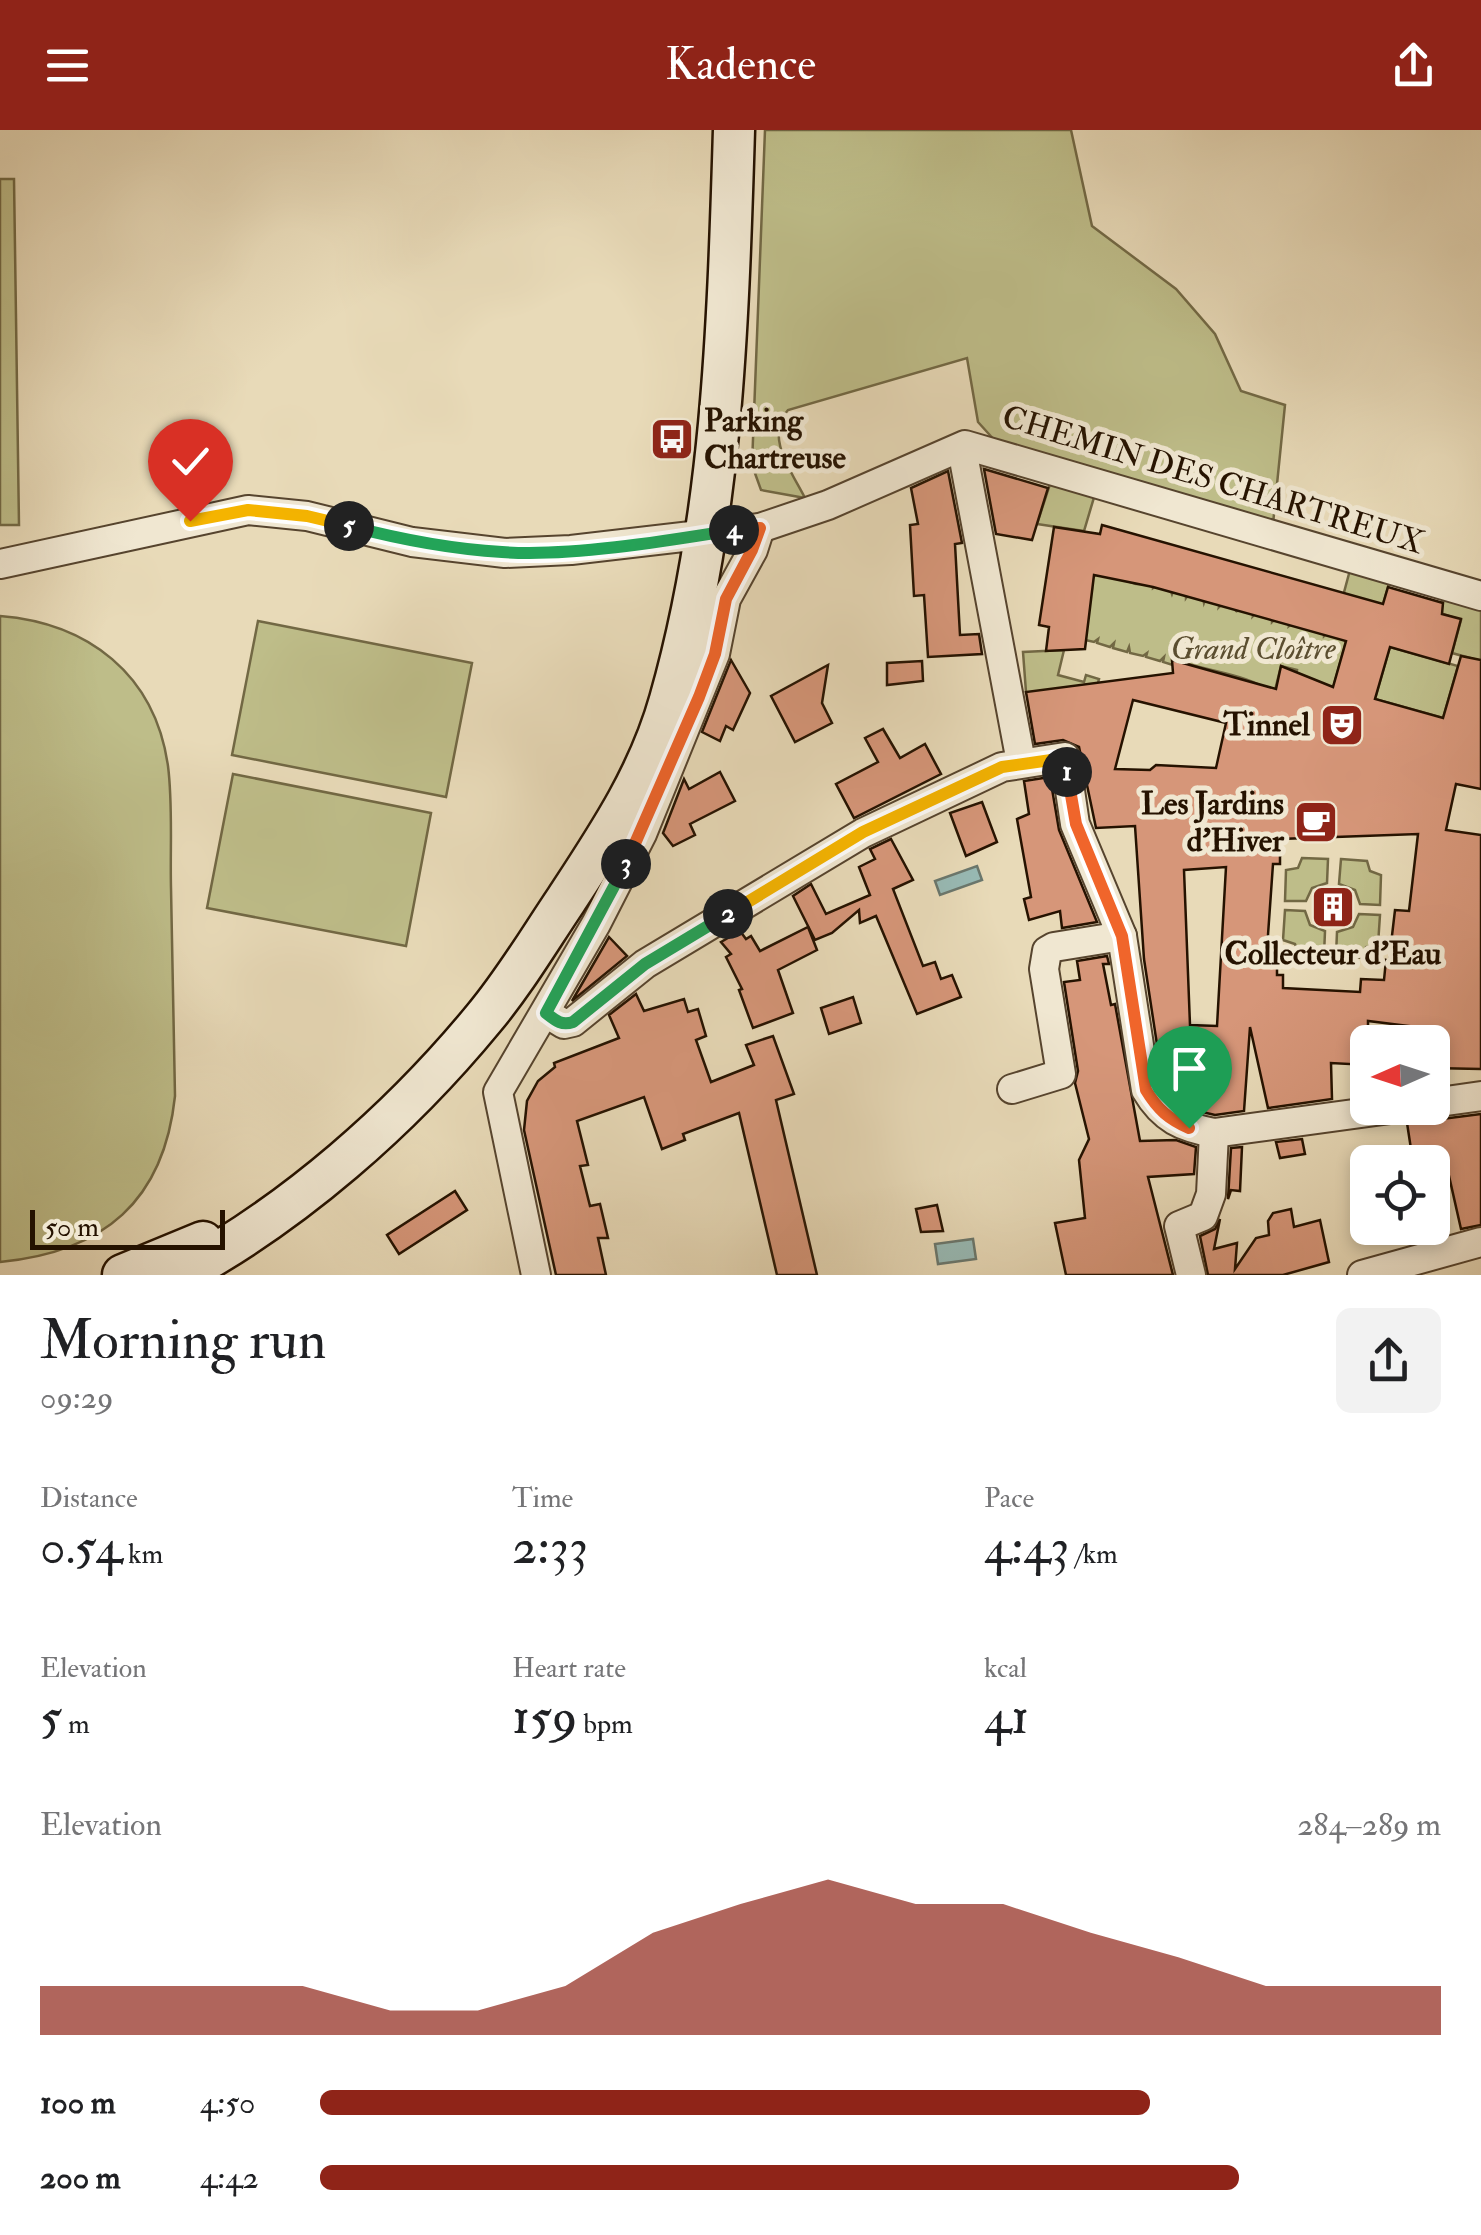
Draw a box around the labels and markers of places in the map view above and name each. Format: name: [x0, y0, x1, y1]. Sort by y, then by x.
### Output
place label: Parking Chartreuse: [704, 401, 846, 478]
bus stop icon: Parking Chartreuse: [649, 416, 695, 462]
pin: [148, 419, 233, 522]
pin: 5: [324, 501, 374, 551]
pin: 4: [709, 505, 759, 555]
theatre icon: Tinnel: [1319, 702, 1365, 748]
place label: Tinnel: [1223, 705, 1311, 745]
pin: 1: [1042, 747, 1092, 797]
place label: Les Jardins d'Hiver: [1141, 784, 1285, 861]
cafe icon: Les Jardins d'Hiver: [1293, 799, 1339, 845]
pin: 3: [601, 839, 651, 889]
building icon: Collecteur d'Eau: [1310, 884, 1356, 930]
pin: 2: [703, 889, 753, 939]
place label: Collecteur d'Eau: [1225, 934, 1442, 974]
pin: [1147, 1026, 1232, 1129]

